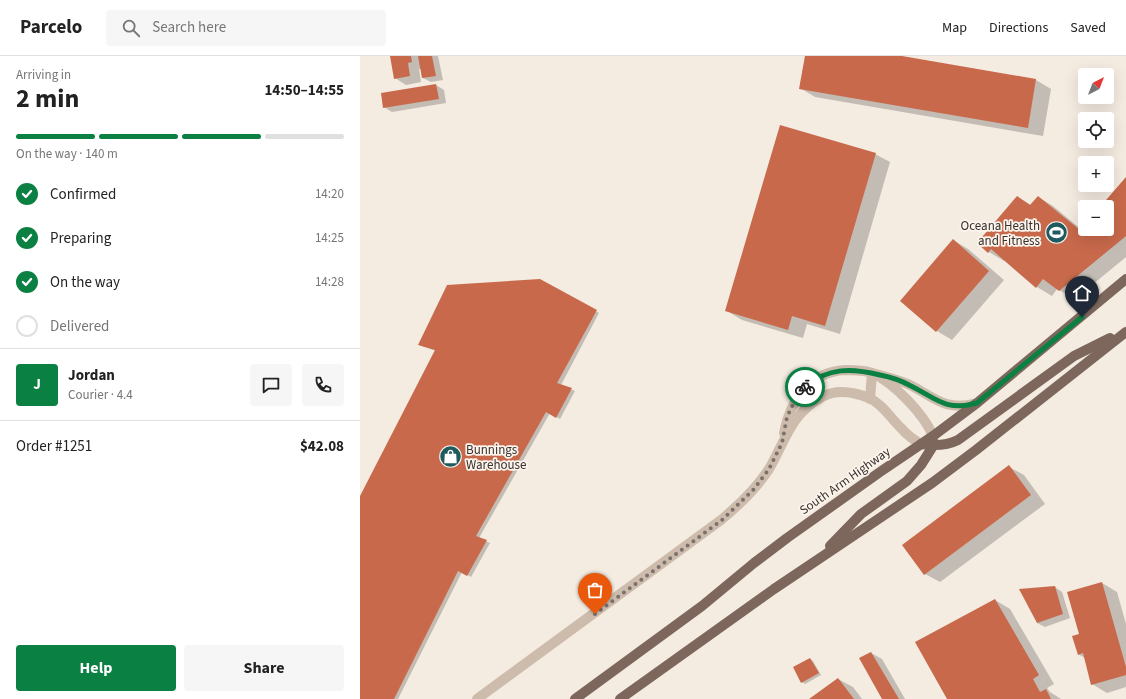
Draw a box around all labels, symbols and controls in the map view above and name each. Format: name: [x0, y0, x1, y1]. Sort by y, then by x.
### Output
search box: [106, 10, 386, 46]
text: Parcelo: [20, 14, 82, 41]
icon: search: [120, 17, 142, 39]
text: Search here: [152, 17, 226, 38]
text: Map: [942, 18, 967, 38]
text: Directions: [989, 18, 1048, 38]
text: Saved: [1070, 18, 1106, 38]
text: Arriving in: [16, 66, 71, 84]
north arrow: [1078, 68, 1114, 104]
map controls: [1078, 68, 1114, 236]
text: 2 min: [16, 80, 79, 117]
text: 14:50–14:55: [264, 80, 344, 101]
button: locate: [1078, 112, 1114, 148]
text: On the way · 140 m: [16, 145, 118, 163]
button: +: [1078, 156, 1114, 192]
icon: check: [16, 183, 38, 205]
text: Confirmed: [50, 184, 116, 205]
text: 14:20: [315, 185, 344, 203]
button: −: [1078, 200, 1114, 236]
place label: Oceana Health and Fitness: [961, 217, 1041, 250]
sports icon: Oceana Health and Fitness: [1043, 220, 1069, 246]
icon: check: [16, 227, 38, 249]
text: Preparing: [50, 228, 111, 249]
text: 14:25: [315, 229, 344, 247]
icon: check: [16, 271, 38, 293]
text: On the way: [50, 272, 120, 293]
text: 14:28: [315, 273, 344, 291]
pin: [1065, 276, 1099, 317]
icon: home: [1071, 282, 1093, 304]
text: Delivered: [50, 316, 109, 337]
button: chat: [250, 364, 292, 406]
button: phone: [302, 364, 344, 406]
text: Jordan: [68, 365, 115, 386]
courier: [785, 367, 825, 407]
text: J: [33, 374, 41, 395]
icon: bike: [794, 376, 816, 398]
text: Courier · 4.4: [68, 386, 133, 404]
text: Order #1251: [16, 436, 92, 457]
text: $42.08: [300, 436, 344, 457]
place label: Bunnings Warehouse: [466, 441, 526, 474]
street label: South Arm Highway: [796, 443, 894, 519]
shop icon: Bunnings Warehouse: [437, 444, 463, 470]
pin: [578, 573, 612, 614]
icon: bag: [584, 579, 606, 601]
button: Help: [16, 645, 176, 691]
button: Share: [184, 645, 344, 691]

